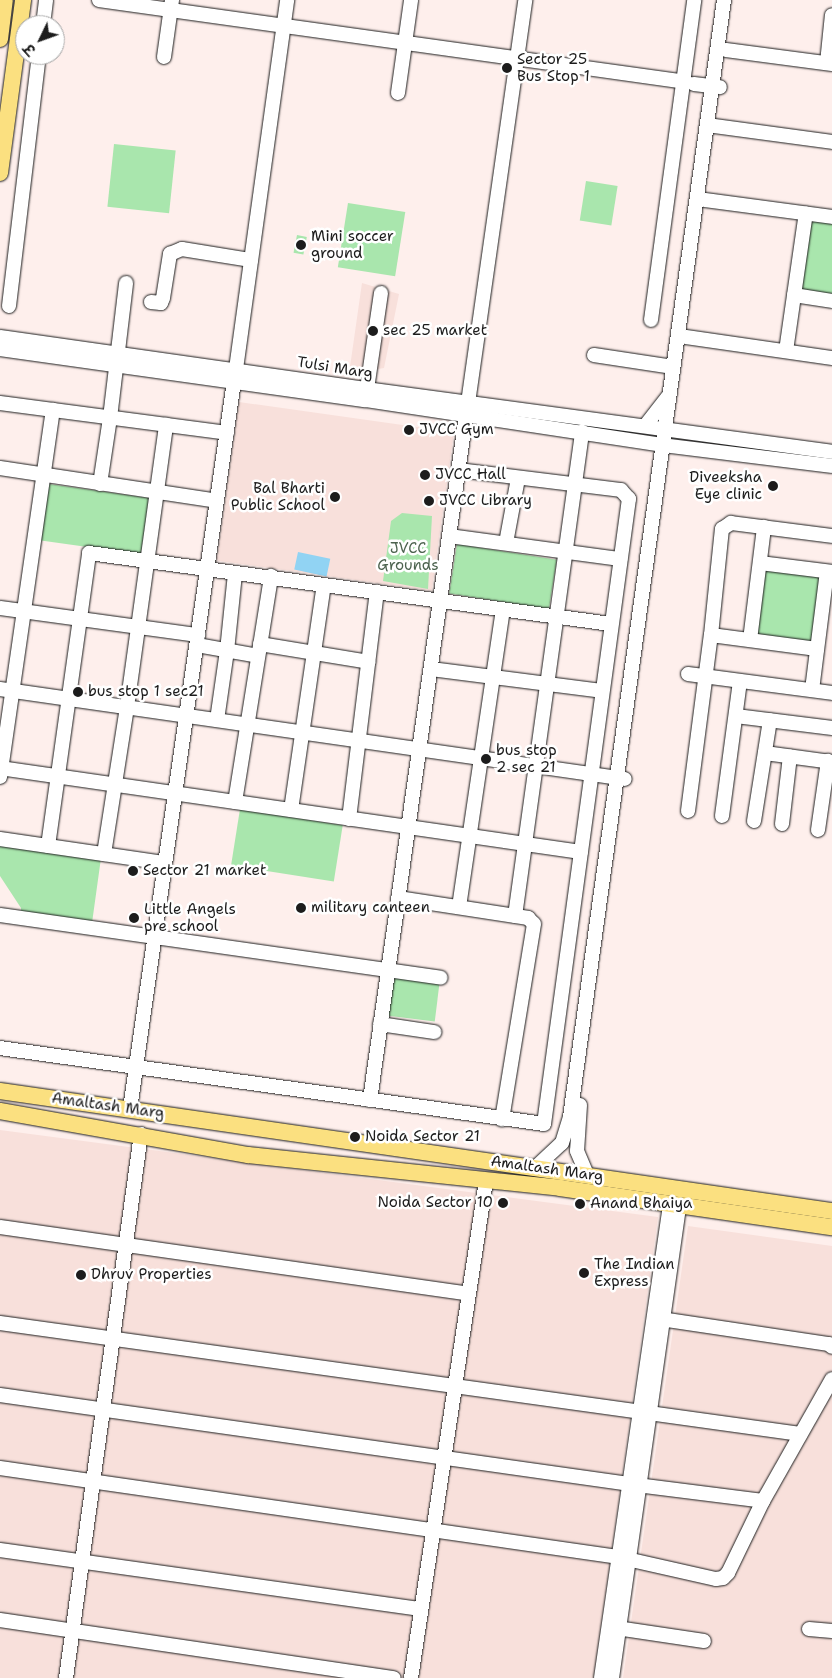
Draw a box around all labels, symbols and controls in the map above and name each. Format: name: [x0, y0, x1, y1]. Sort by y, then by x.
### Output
north arrow: [15, 15, 65, 65]
text: उ: [20, 40, 39, 59]
place label: Sector 25 Bus Stop 1: [517, 50, 590, 85]
marker: Sector 25 Bus Stop 1: [501, 62, 513, 74]
place label: Mini soccer ground: [311, 227, 394, 262]
marker: Mini soccer ground: [295, 239, 307, 251]
place label: sec 25 market: [383, 322, 487, 340]
marker: sec 25 market: [367, 325, 379, 337]
street label: Tulsi Marg: [296, 353, 374, 383]
place label: JVCC Gym: [419, 421, 494, 439]
marker: JVCC Gym: [403, 424, 415, 436]
place label: JVCC Hall: [435, 466, 506, 484]
place label: Diveeksha Eye clinic: [689, 468, 762, 503]
marker: JVCC Hall: [419, 469, 431, 481]
place label: Bal Bharti Public School: [231, 479, 325, 514]
marker: Diveeksha Eye clinic: [766, 479, 780, 493]
marker: Bal Bharti Public School: [329, 491, 341, 503]
place label: JVCC Library: [439, 492, 532, 510]
marker: JVCC Library: [423, 495, 435, 507]
park label: JVCC Grounds: [377, 539, 439, 574]
place label: bus stop 1 sec21: [88, 683, 204, 701]
marker: bus stop 1 sec21: [72, 686, 84, 698]
place label: bus stop 2 sec 21: [496, 741, 557, 776]
marker: bus stop 2 sec 21: [480, 753, 492, 765]
place label: Sector 21 market: [143, 862, 266, 880]
marker: Sector 21 market: [127, 865, 139, 877]
place label: military canteen: [311, 899, 430, 917]
place label: Little Angels pre school: [144, 900, 236, 935]
marker: military canteen: [295, 902, 307, 914]
marker: Little Angels pre school: [128, 912, 140, 924]
street label: Amaltash Marg: [51, 1089, 165, 1123]
place label: Noida Sector 21: [365, 1128, 480, 1146]
marker: Noida Sector 21: [349, 1131, 361, 1143]
street label: Amaltash Marg: [490, 1152, 604, 1186]
place label: Noida Sector 10: [378, 1194, 493, 1212]
place label: Anand Bhaiya: [590, 1195, 692, 1213]
marker: Noida Sector 10: [497, 1197, 509, 1209]
marker: Anand Bhaiya: [574, 1198, 586, 1210]
place label: The Indian Express: [594, 1255, 674, 1290]
place label: Dhruv Properties: [91, 1266, 212, 1284]
marker: The Indian Express: [578, 1267, 590, 1279]
marker: Dhruv Properties: [75, 1269, 87, 1281]

